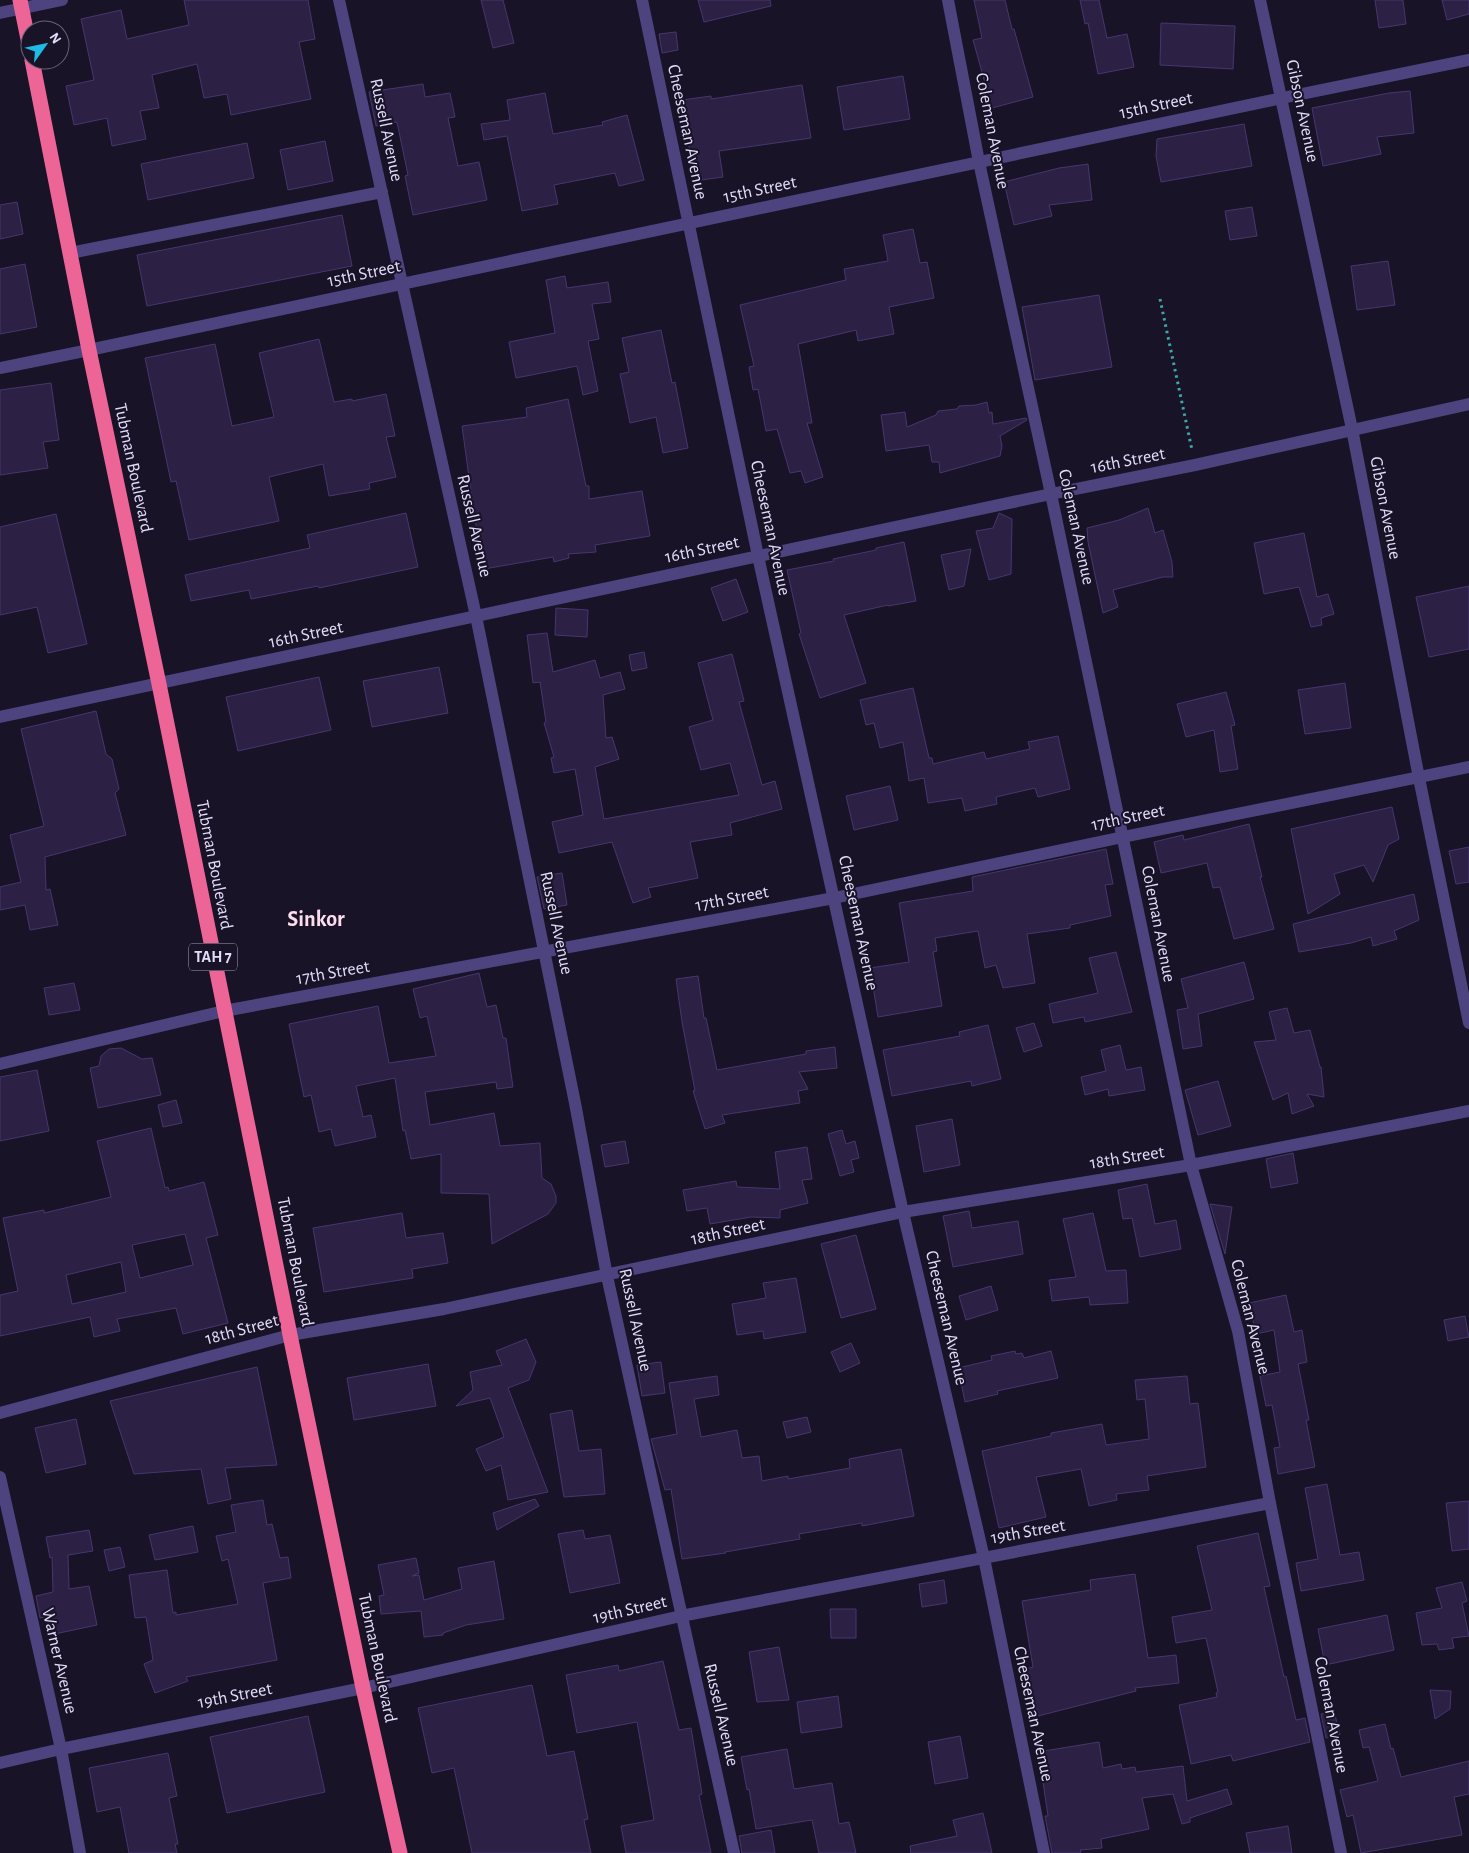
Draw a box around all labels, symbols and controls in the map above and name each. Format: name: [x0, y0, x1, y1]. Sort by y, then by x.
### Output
north arrow: [20, 20, 70, 70]
text: N: [47, 31, 64, 46]
street label: Gibson Avenue: [1282, 58, 1322, 164]
street label: Cheeseman Avenue: [664, 63, 710, 201]
street label: Coleman Avenue: [972, 71, 1012, 191]
street label: Russell Avenue: [366, 77, 406, 183]
street label: 15th Street: [1118, 89, 1194, 123]
street label: 15th Street: [722, 173, 798, 207]
street label: 15th Street: [326, 257, 402, 291]
street label: Tubman Boulevard: [111, 402, 155, 534]
street label: 16th Street: [1089, 445, 1167, 477]
street label: Gibson Avenue: [1366, 455, 1404, 561]
street label: Cheeseman Avenue: [747, 459, 793, 597]
street label: Coleman Avenue: [1055, 467, 1097, 587]
street label: Russell Avenue: [453, 473, 495, 579]
street label: 16th Street: [663, 533, 741, 567]
street label: 16th Street: [267, 618, 345, 652]
street label: Tubman Boulevard: [193, 799, 235, 931]
street label: 17th Street: [1090, 801, 1166, 835]
street label: Cheeseman Avenue: [835, 854, 881, 992]
street label: Coleman Avenue: [1138, 864, 1178, 984]
street label: Russell Avenue: [536, 870, 576, 976]
street label: 17th Street: [694, 883, 770, 915]
district label: Sinkor: [287, 908, 345, 930]
road number: TAH 7: [189, 944, 237, 970]
street label: 17th Street: [295, 958, 371, 988]
street label: 18th Street: [1088, 1143, 1166, 1173]
street label: Tubman Boulevard: [274, 1196, 316, 1328]
street label: 18th Street: [689, 1215, 767, 1249]
street label: Cheeseman Avenue: [922, 1249, 970, 1387]
street label: Coleman Avenue: [1227, 1258, 1273, 1376]
street label: Russell Avenue: [615, 1267, 655, 1373]
street label: 18th Street: [203, 1312, 281, 1348]
street label: 19th Street: [989, 1517, 1067, 1547]
street label: Tubman Boulevard: [355, 1592, 399, 1724]
street label: 19th Street: [591, 1593, 669, 1627]
street label: Warner Avenue: [38, 1606, 80, 1716]
street label: Cheeseman Avenue: [1010, 1645, 1056, 1783]
street label: Coleman Avenue: [1311, 1655, 1351, 1775]
street label: Russell Avenue: [700, 1662, 742, 1768]
street label: 19th Street: [196, 1680, 274, 1712]

